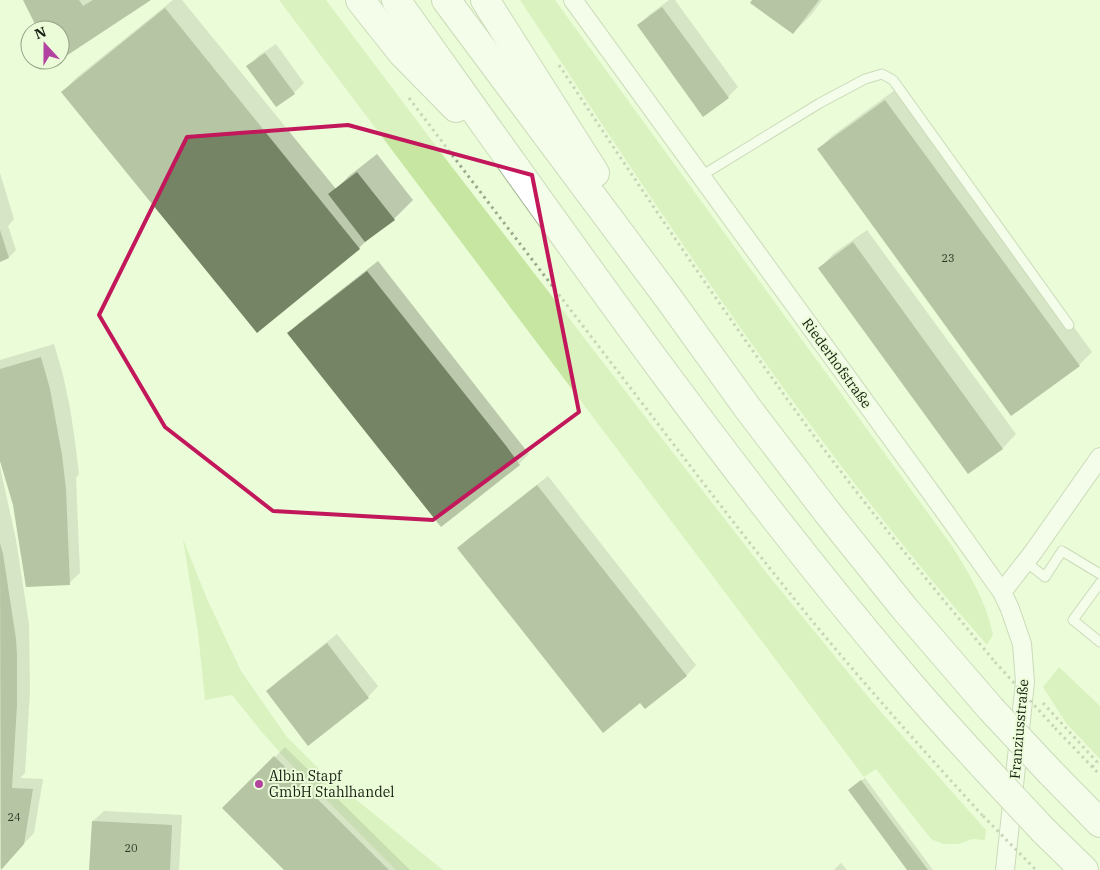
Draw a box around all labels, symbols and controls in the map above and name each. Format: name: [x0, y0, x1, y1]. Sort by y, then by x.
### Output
north arrow: [20, 20, 70, 70]
text: N: [32, 22, 49, 43]
house number: 23: [941, 251, 955, 265]
street label: Riederhofstraße: [798, 314, 876, 412]
street label: Franziusstraße: [1006, 678, 1032, 780]
place label: Albin Stapf GmbH Stahlhandel: [269, 767, 394, 801]
marker: Albin Stapf GmbH Stahlhandel: [253, 778, 265, 790]
house number: 24: [7, 810, 21, 824]
house number: 20: [124, 841, 138, 855]

